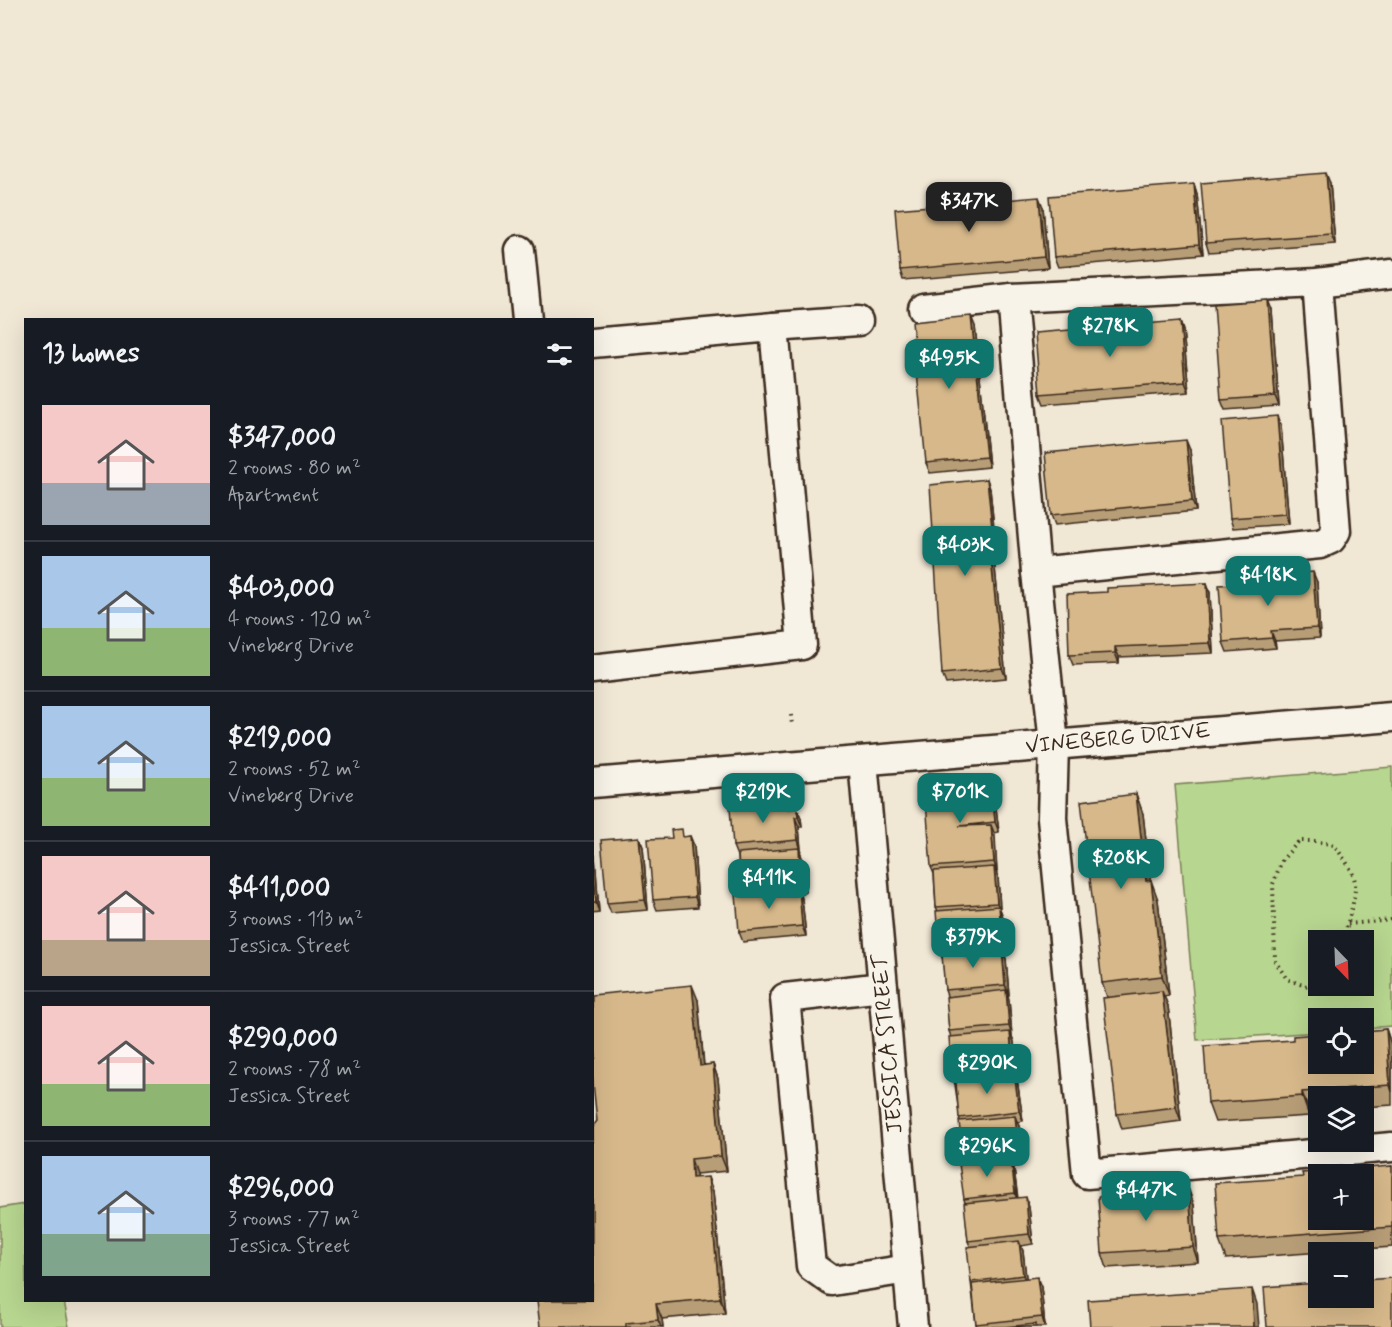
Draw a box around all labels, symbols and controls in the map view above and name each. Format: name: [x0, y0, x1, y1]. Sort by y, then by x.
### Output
pin: $347K: [927, 182, 1011, 233]
text: $347K: [940, 188, 998, 215]
pin: $278K: [1068, 307, 1152, 358]
text: $278K: [1082, 313, 1138, 340]
text: 13 homes: [42, 337, 140, 371]
icon: filters: [543, 338, 576, 371]
pin: $495K: [907, 339, 991, 390]
text: $495K: [919, 345, 979, 372]
text: $347,000: [228, 421, 336, 455]
icon: home: [90, 429, 162, 501]
text: 2 rooms · 80 m²: [228, 455, 361, 482]
text: Apartment: [228, 482, 319, 509]
pin: $403K: [923, 526, 1007, 577]
text: $403K: [936, 532, 994, 559]
pin: $418K: [1226, 556, 1310, 607]
text: $418K: [1240, 562, 1296, 589]
text: $403,000: [228, 572, 335, 606]
icon: home: [90, 580, 162, 652]
text: 4 rooms · 120 m²: [228, 606, 371, 633]
text: Vineberg Drive: [228, 633, 354, 660]
street label: VINEBERG DRIVE: [1024, 717, 1212, 761]
text: $219,000: [228, 722, 332, 756]
icon: home: [90, 730, 162, 802]
text: 2 rooms · 52 m²: [228, 756, 361, 783]
pin: $219K: [721, 773, 805, 824]
pin: $701K: [918, 773, 1002, 824]
text: $219K: [736, 779, 790, 806]
text: $701K: [931, 779, 989, 806]
text: Vineberg Drive: [228, 783, 354, 810]
pin: $208K: [1079, 839, 1163, 890]
text: $208K: [1092, 845, 1150, 872]
pin: $411K: [727, 859, 811, 910]
text: $411K: [742, 865, 796, 892]
text: $411,000: [228, 872, 330, 906]
icon: home: [90, 880, 162, 952]
text: 3 rooms · 113 m²: [228, 906, 363, 933]
pin: $379K: [931, 918, 1015, 969]
text: $379K: [945, 924, 1001, 951]
north arrow: [1308, 930, 1374, 996]
map controls: [1308, 930, 1374, 1308]
text: Jessica Street: [228, 933, 350, 960]
street label: JESSICA STREET: [866, 952, 910, 1135]
button: locate: [1308, 1008, 1374, 1074]
text: $290,000: [228, 1022, 338, 1056]
icon: home: [90, 1030, 162, 1102]
pin: $290K: [945, 1044, 1029, 1095]
text: $290K: [957, 1050, 1017, 1077]
text: 2 rooms · 78 m²: [228, 1056, 361, 1083]
text: Jessica Street: [228, 1083, 350, 1110]
button: layers: [1308, 1086, 1374, 1152]
pin: $296K: [945, 1127, 1029, 1178]
text: $296K: [958, 1133, 1016, 1160]
button: +: [1308, 1164, 1374, 1230]
pin: $447K: [1104, 1171, 1188, 1222]
text: $296,000: [228, 1172, 334, 1206]
text: $447K: [1116, 1177, 1176, 1204]
icon: home: [90, 1180, 162, 1252]
text: 3 rooms · 77 m²: [228, 1206, 360, 1233]
text: Jessica Street: [228, 1233, 350, 1260]
button: −: [1308, 1242, 1374, 1308]

